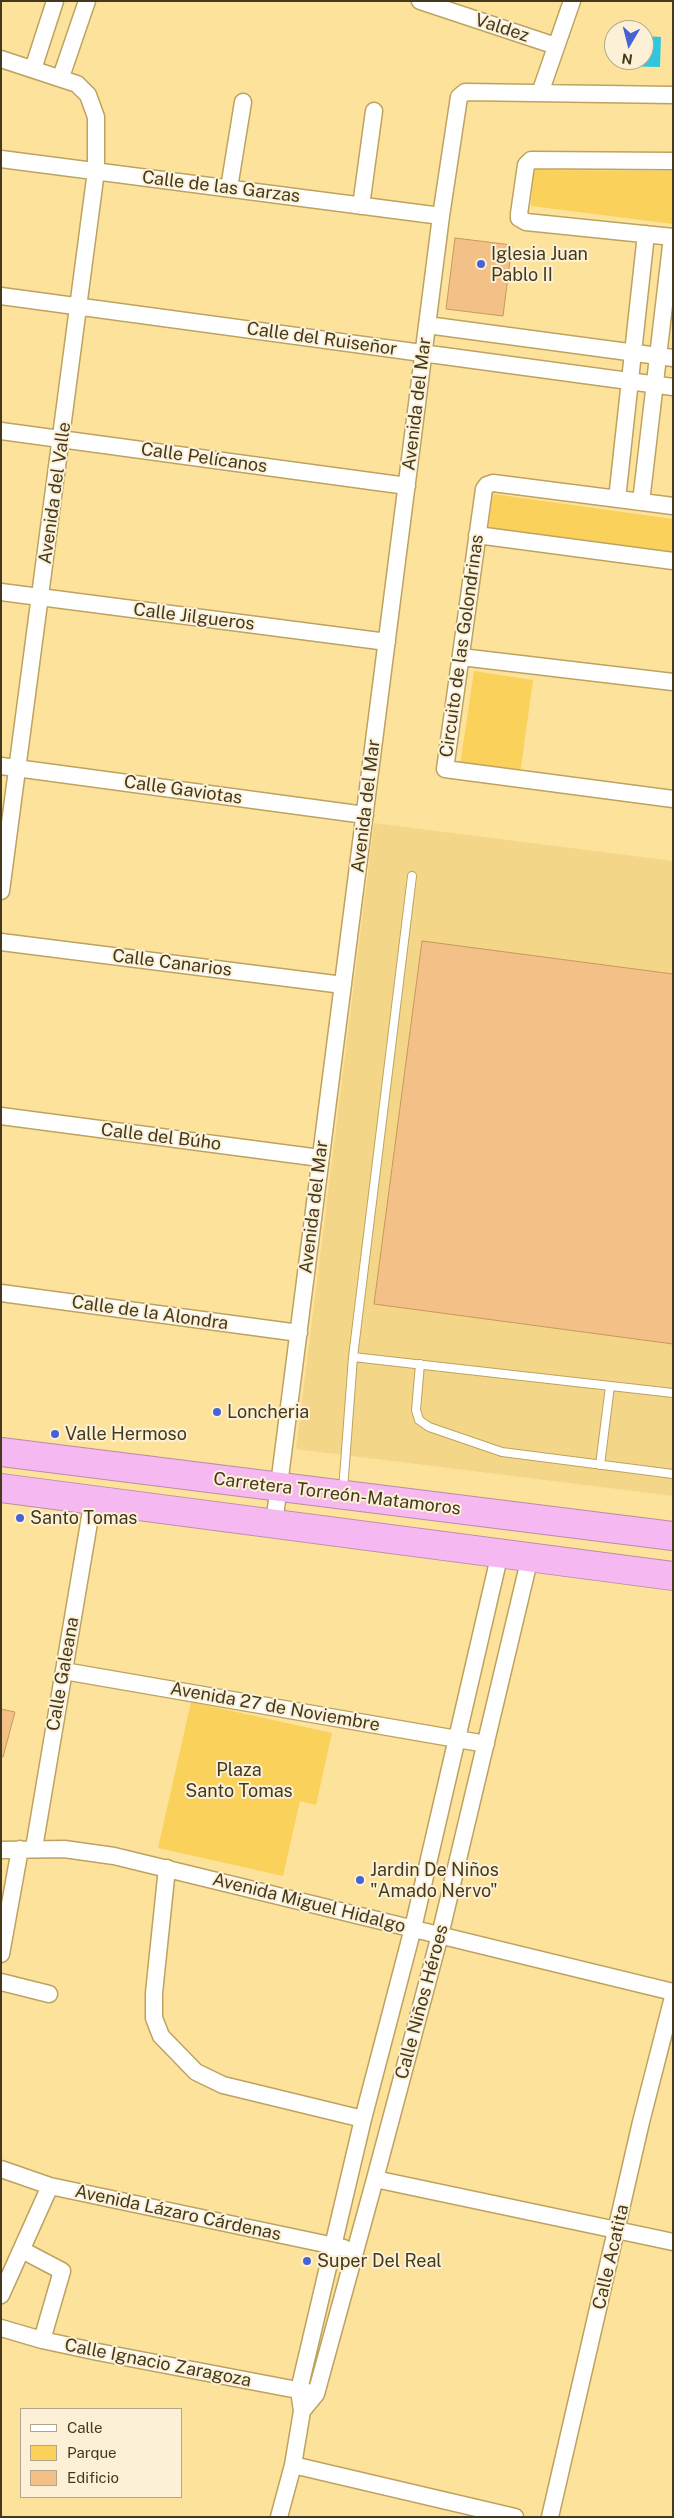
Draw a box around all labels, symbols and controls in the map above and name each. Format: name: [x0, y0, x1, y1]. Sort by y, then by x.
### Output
street label: Valdez: [472, 9, 532, 47]
north arrow: [604, 20, 654, 70]
text: N: [621, 50, 634, 68]
street label: Calle de las Garzas: [141, 167, 301, 207]
place label: Iglesia Juan Pablo II: [491, 243, 588, 286]
marker: Iglesia Juan Pablo II: [475, 258, 487, 270]
street label: Calle del Ruiseñor: [245, 318, 399, 360]
street label: Avenida del Mar: [398, 336, 436, 472]
street label: Avenida del Valle: [34, 421, 76, 565]
street label: Calle Pelícanos: [139, 438, 269, 478]
street label: Circuito de las Golondrinas: [436, 533, 488, 759]
street label: Calle Jilgueros: [132, 599, 256, 635]
street label: Avenida del Mar: [347, 738, 385, 874]
street label: Calle Gaviotas: [123, 771, 243, 809]
street label: Calle Canarios: [111, 945, 233, 981]
street label: Calle del Búho: [100, 1119, 222, 1155]
street label: Avenida del Mar: [295, 1139, 333, 1275]
street label: Calle de la Alondra: [70, 1291, 230, 1335]
place label: Loncheria: [227, 1401, 309, 1423]
marker: Loncheria: [211, 1406, 223, 1418]
place label: Valle Hermoso: [65, 1423, 187, 1445]
marker: Valle Hermoso: [49, 1428, 61, 1440]
street label: Carretera Torreón-Matamoros: [212, 1468, 462, 1520]
place label: Santo Tomas: [30, 1507, 137, 1529]
marker: Santo Tomas: [14, 1512, 26, 1524]
street label: Calle Galeana: [42, 1615, 84, 1733]
street label: Avenida 27 de Noviembre: [168, 1678, 382, 1736]
park label: Plaza Santo Tomas: [185, 1759, 293, 1802]
place label: Jardin De Niños "Amado Nervo": [370, 1859, 499, 1902]
street label: Avenida Miguel Hidalgo: [210, 1869, 408, 1937]
marker: Jardin De Niños "Amado Nervo": [354, 1874, 366, 1886]
street label: Calle Niños Héroes: [391, 1922, 453, 2082]
street label: Avenida Lázaro Cárdenas: [73, 2181, 283, 2245]
street label: Calle Acatita: [588, 2202, 634, 2312]
place label: Super Del Real: [317, 2250, 442, 2272]
marker: Super Del Real: [301, 2255, 313, 2267]
street label: Calle Ignacio Zaragoza: [63, 2334, 253, 2392]
legend: [20, 2408, 182, 2498]
text: Calle: [67, 2419, 103, 2436]
text: Parque: [67, 2444, 117, 2461]
text: Edificio: [67, 2469, 119, 2486]

